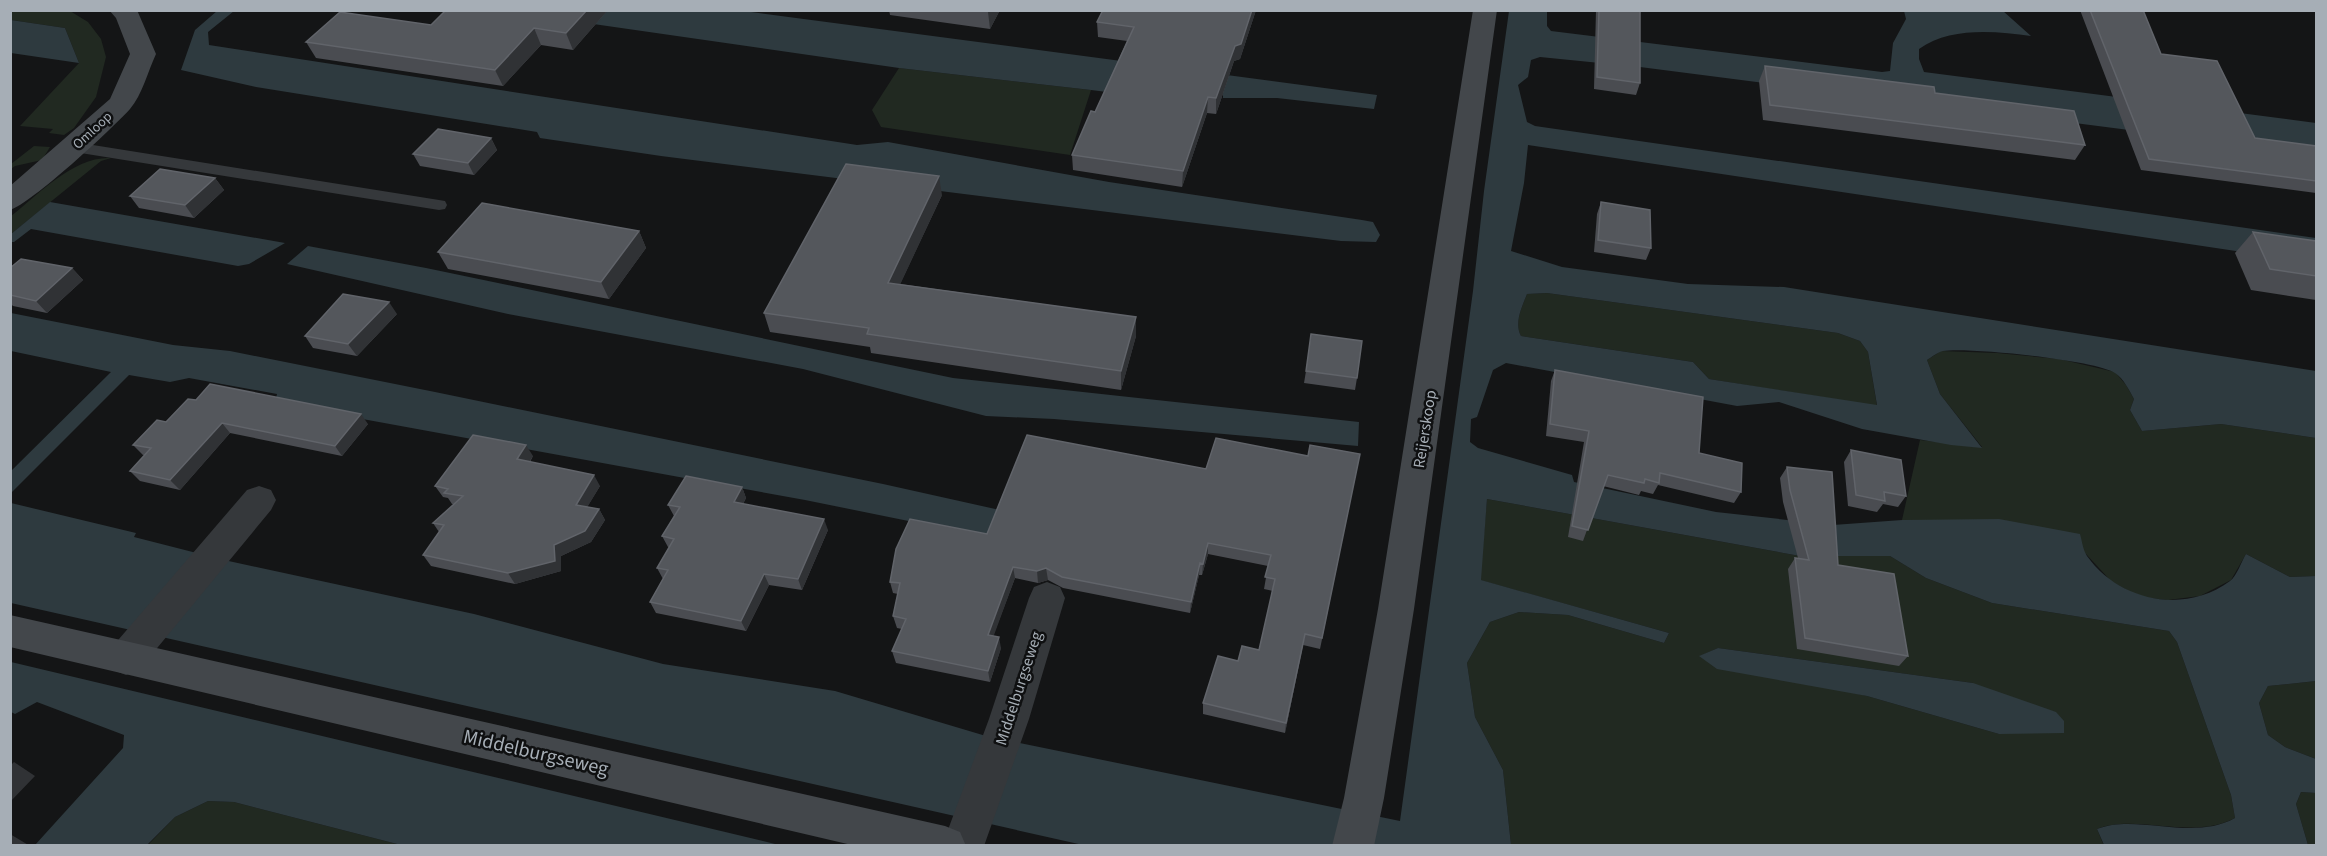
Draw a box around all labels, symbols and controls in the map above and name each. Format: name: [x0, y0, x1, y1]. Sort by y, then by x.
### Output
street label: Omloop: [69, 107, 117, 154]
street label: Reijerskoop: [1408, 388, 1442, 470]
street label: Middelburgseweg: [990, 629, 1048, 748]
street label: Middelburgseweg: [461, 723, 611, 783]

